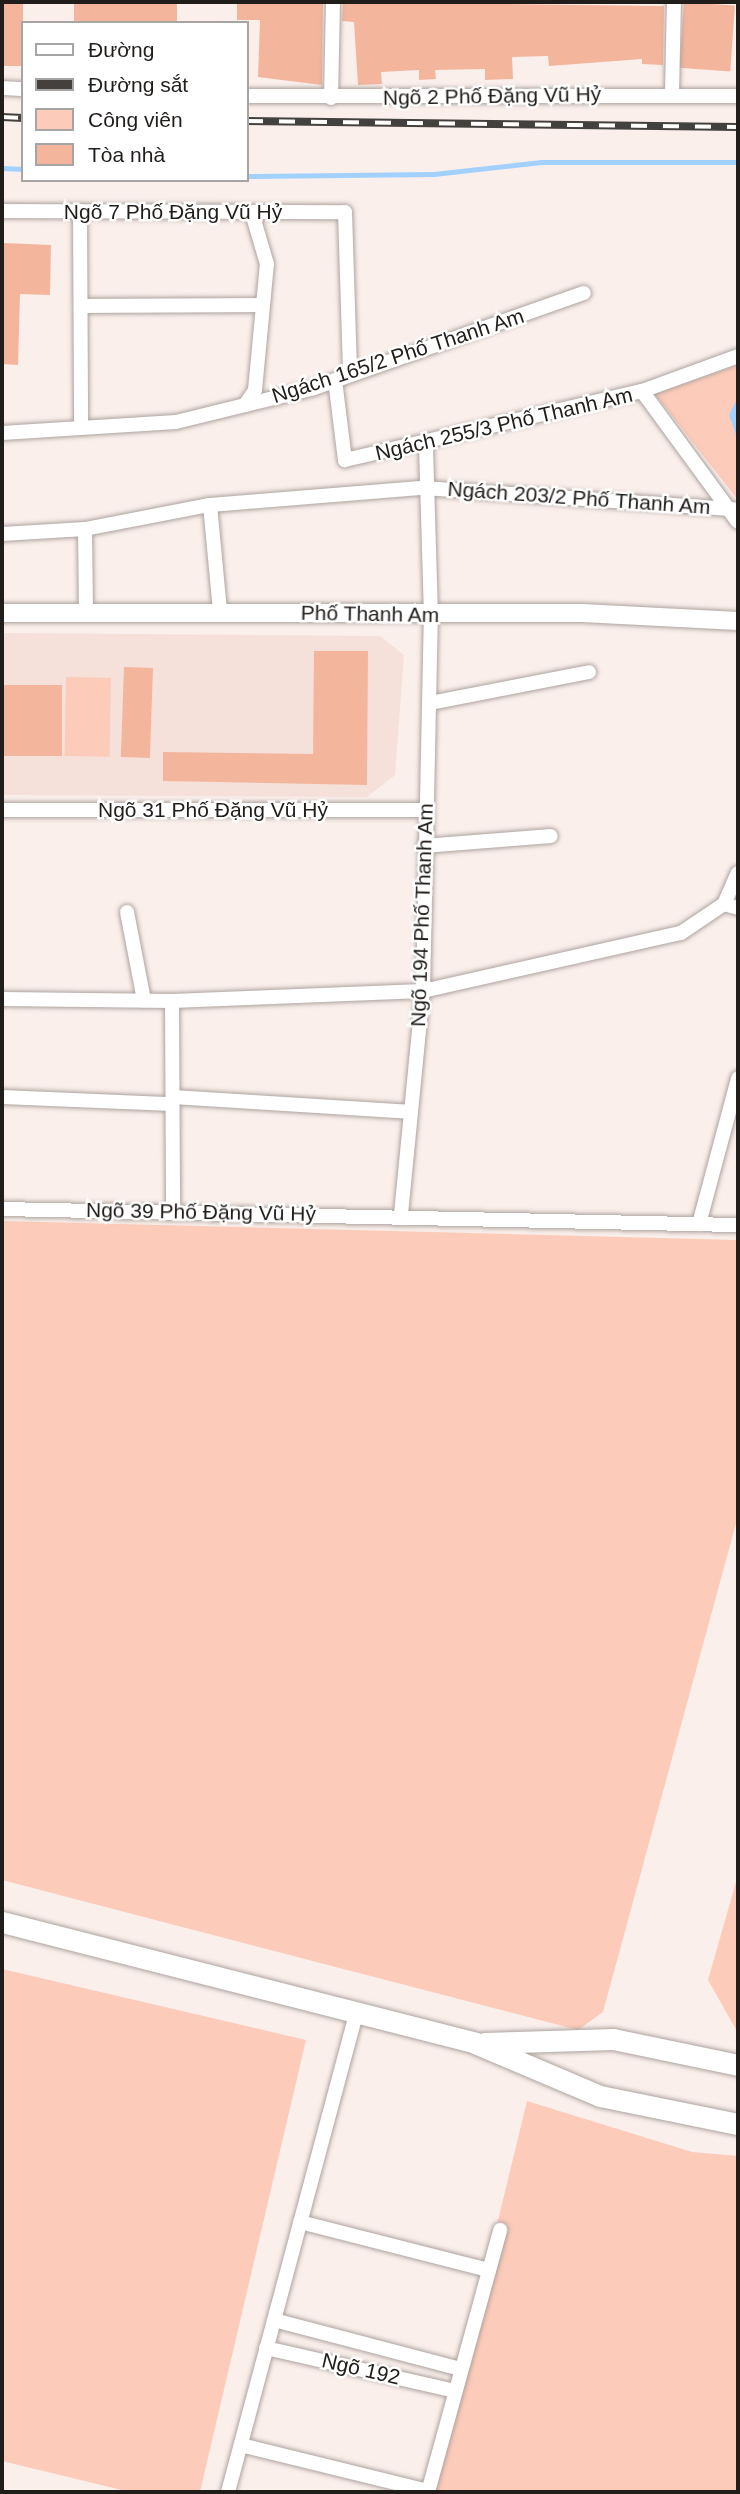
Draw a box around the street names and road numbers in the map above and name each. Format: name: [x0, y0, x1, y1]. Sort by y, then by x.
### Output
street label: Ngõ 2 Phố Đặng Vũ Hỷ: [383, 81, 601, 111]
street label: Ngõ 7 Phố Đặng Vũ Hỷ: [64, 199, 282, 225]
street label: Ngách 165/2 Phố Thanh Am: [268, 303, 528, 409]
street label: Ngách 255/3 Phố Thanh Am: [372, 382, 636, 466]
street label: Ngách 203/2 Phố Thanh Am: [446, 476, 712, 520]
street label: Phố Thanh Am: [300, 600, 440, 628]
street label: Ngõ 31 Phố Đặng Vũ Hỷ: [98, 797, 328, 823]
street label: Ngõ 194 Phố Thanh Am: [405, 802, 439, 1028]
street label: Ngõ 39 Phố Đặng Vũ Hỷ: [86, 1197, 316, 1227]
street label: Ngõ 192: [319, 2348, 403, 2390]

